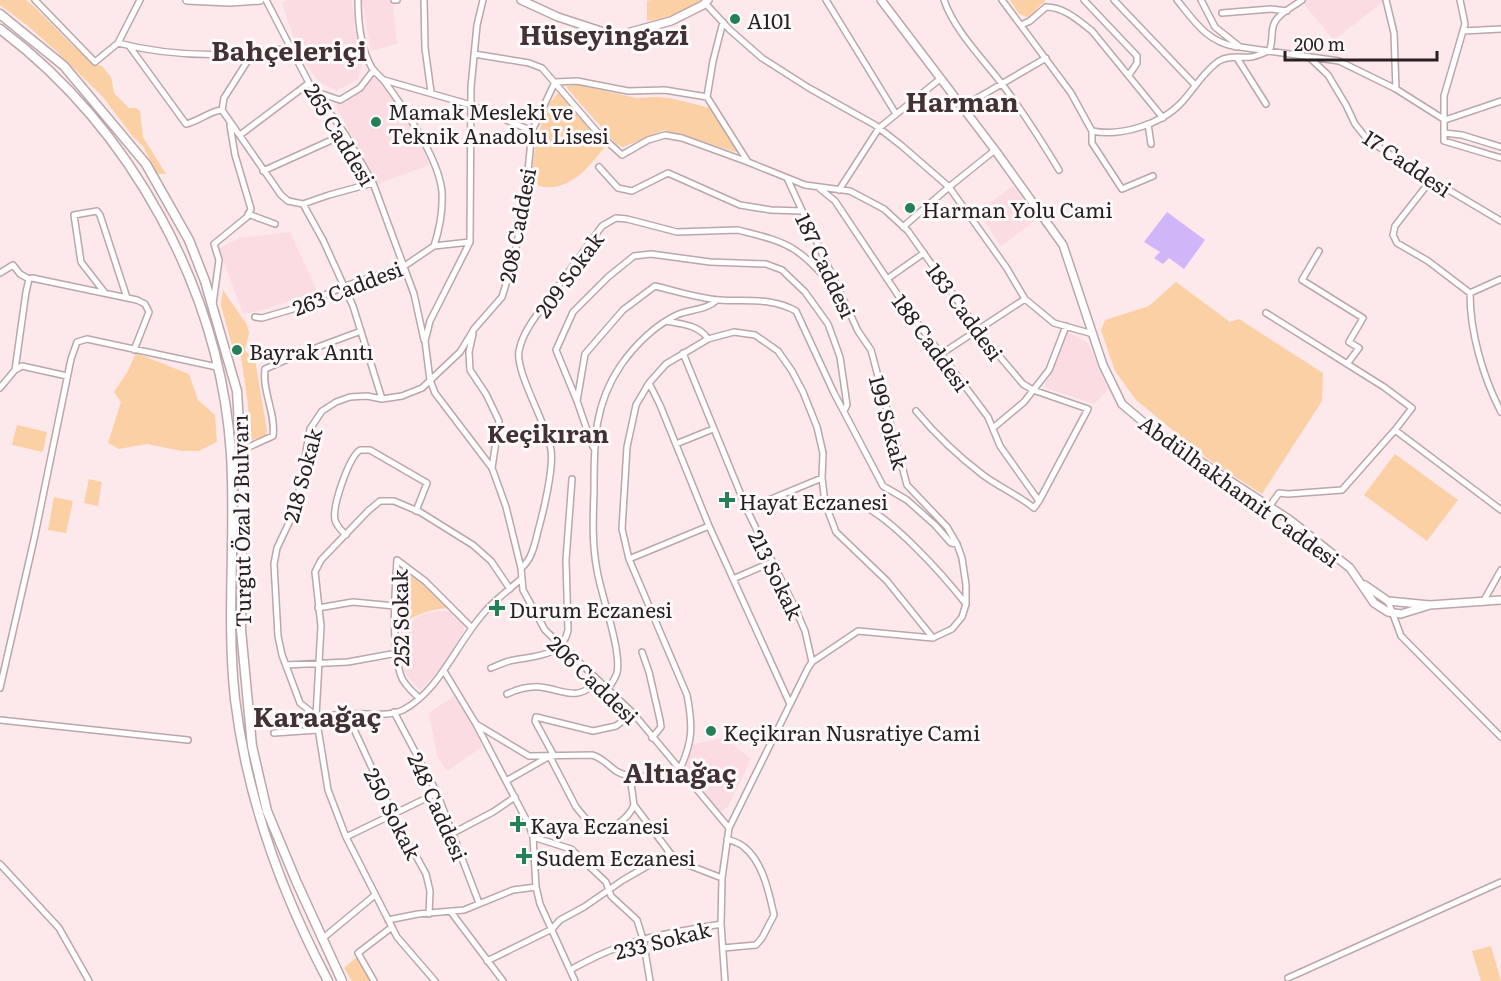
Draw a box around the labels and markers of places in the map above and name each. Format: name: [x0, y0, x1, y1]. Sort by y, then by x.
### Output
place label: A101: [747, 4, 792, 35]
marker: A101: [728, 12, 742, 26]
place label: Mamak Mesleki ve Teknik Anadolu Lisesi: [388, 95, 609, 150]
marker: Mamak Mesleki ve Teknik Anadolu Lisesi: [369, 115, 383, 129]
place label: Harman Yolu Cami: [922, 193, 1112, 224]
marker: Harman Yolu Cami: [903, 201, 917, 215]
place label: Bayrak Anıtı: [249, 335, 374, 366]
marker: Bayrak Anıtı: [230, 343, 244, 357]
place label: Hayat Eczanesi: [739, 485, 888, 516]
marker: Hayat Eczanesi: [720, 493, 734, 507]
place label: Durum Eczanesi: [509, 593, 672, 624]
marker: Durum Eczanesi: [490, 601, 504, 615]
place label: Keçikıran Nusratiye Cami: [723, 716, 980, 747]
marker: Keçikıran Nusratiye Cami: [704, 724, 718, 738]
place label: Kaya Eczanesi: [530, 809, 669, 840]
marker: Kaya Eczanesi: [511, 817, 525, 831]
place label: Sudem Eczanesi: [536, 841, 696, 872]
marker: Sudem Eczanesi: [517, 849, 531, 863]

